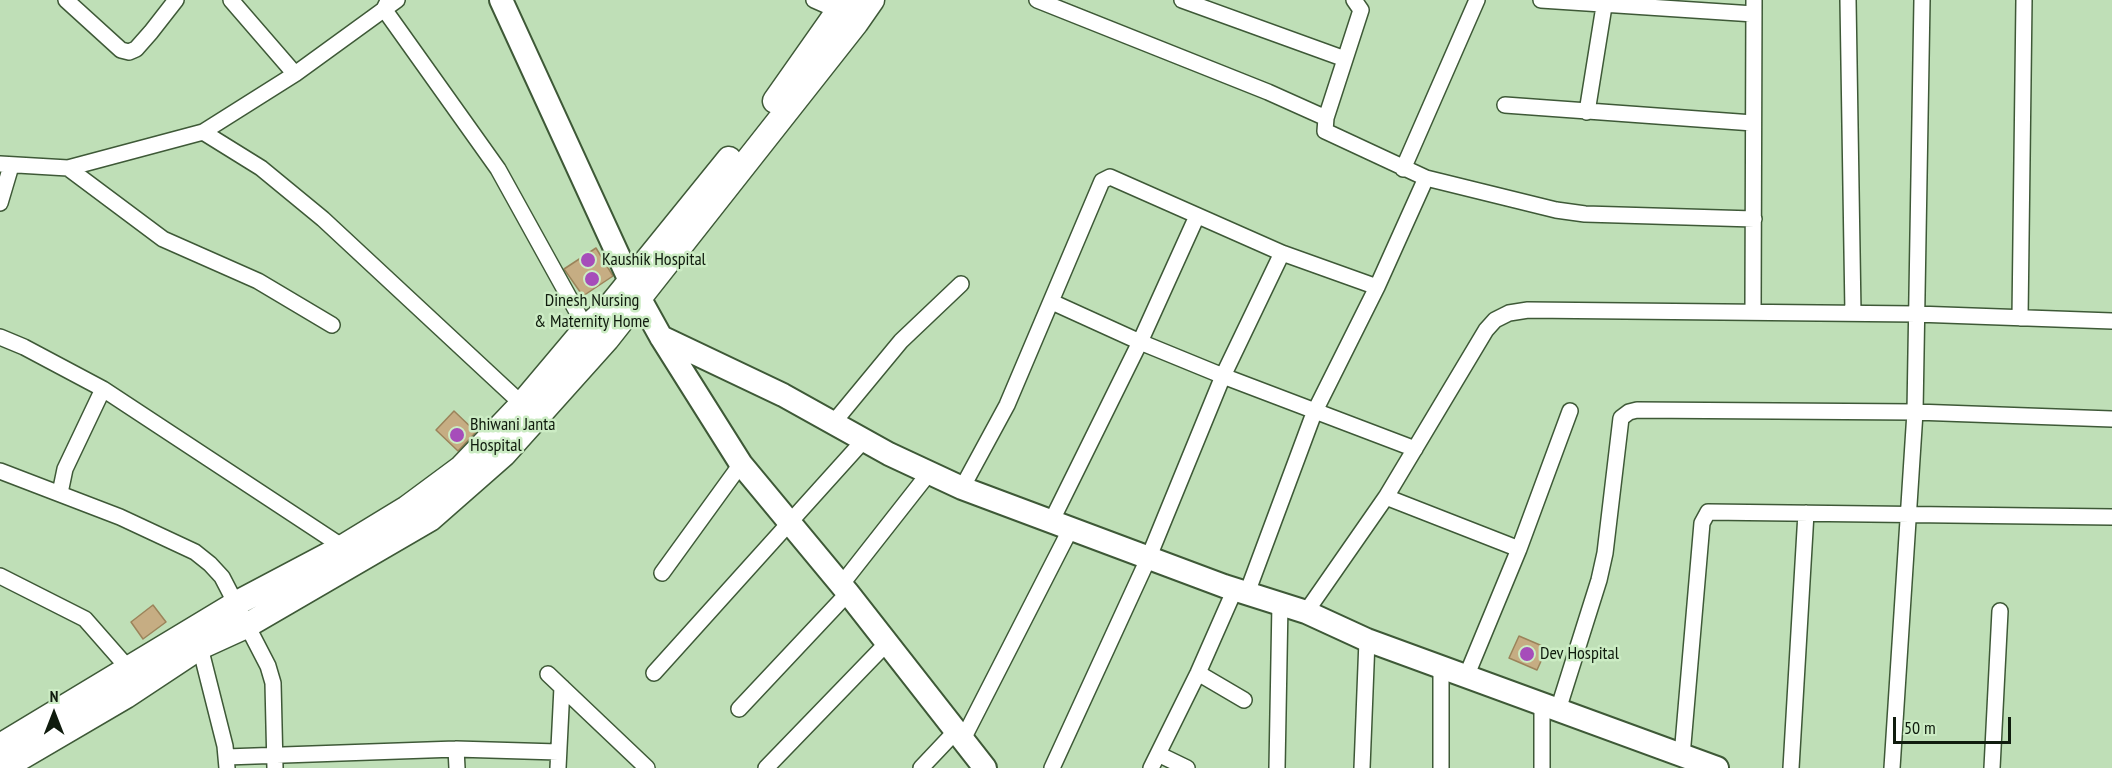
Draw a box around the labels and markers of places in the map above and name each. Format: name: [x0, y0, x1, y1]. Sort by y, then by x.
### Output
place label: Kaushik Hospital: [602, 249, 706, 271]
marker: Kaushik Hospital: [579, 251, 597, 269]
marker: Dinesh Nursing & Maternity Home: [583, 270, 601, 288]
place label: Dinesh Nursing & Maternity Home: [534, 290, 650, 332]
place label: Bhiwani Janta Hospital: [470, 414, 555, 456]
marker: Bhiwani Janta Hospital: [448, 426, 466, 444]
place label: Dev Hospital: [1540, 643, 1619, 665]
marker: Dev Hospital: [1518, 645, 1536, 663]

